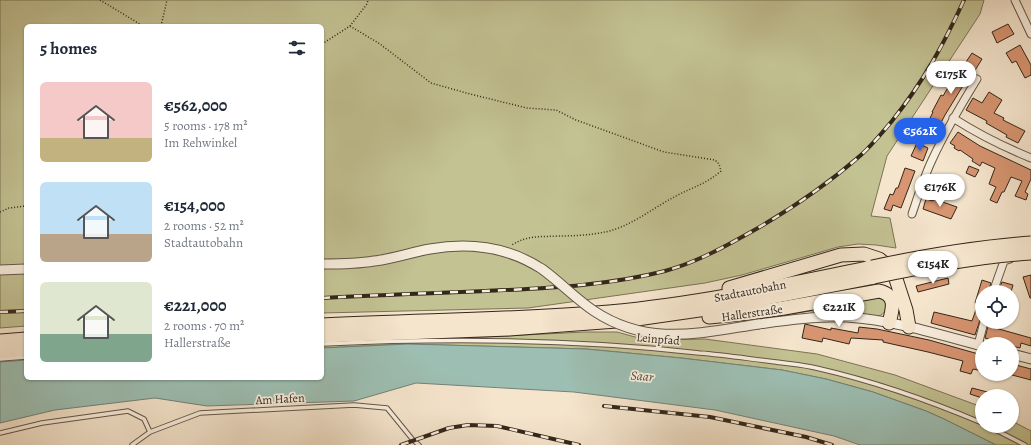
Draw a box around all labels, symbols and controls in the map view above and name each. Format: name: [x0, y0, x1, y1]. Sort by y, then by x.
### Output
text: 5 homes: [40, 37, 97, 60]
icon: filters: [286, 37, 308, 59]
pin: €175K: [923, 61, 979, 95]
text: €175K: [935, 65, 967, 82]
text: €562,000: [164, 94, 227, 117]
icon: home: [72, 98, 120, 146]
text: 5 rooms · 178 m²: [164, 117, 248, 134]
pin: €562K: [892, 118, 948, 152]
text: €562K: [903, 122, 937, 139]
text: Im Rehwinkel: [164, 134, 237, 151]
pin: €176K: [912, 174, 968, 208]
text: €176K: [924, 178, 956, 195]
text: €154,000: [164, 194, 225, 217]
icon: home: [72, 198, 120, 246]
text: 2 rooms · 52 m²: [164, 217, 244, 234]
text: Stadtautobahn: [164, 234, 243, 251]
pin: €154K: [905, 251, 961, 285]
text: €154K: [917, 255, 949, 272]
street label: Stadtautobahn: [713, 276, 788, 306]
map controls: [975, 285, 1019, 433]
button: locate: [975, 285, 1019, 329]
text: €221,000: [164, 294, 227, 317]
pin: €221K: [811, 294, 867, 328]
icon: home: [72, 298, 120, 346]
text: €221K: [822, 298, 856, 315]
street label: Hallerstraße: [720, 301, 784, 325]
text: 2 rooms · 70 m²: [164, 317, 244, 334]
street label: Leinpfad: [636, 329, 681, 349]
text: Hallerstraße: [164, 334, 231, 351]
button: +: [975, 337, 1019, 381]
water label: Saar: [630, 367, 655, 386]
button: −: [975, 389, 1019, 433]
street label: Am Hafen: [254, 390, 305, 408]

